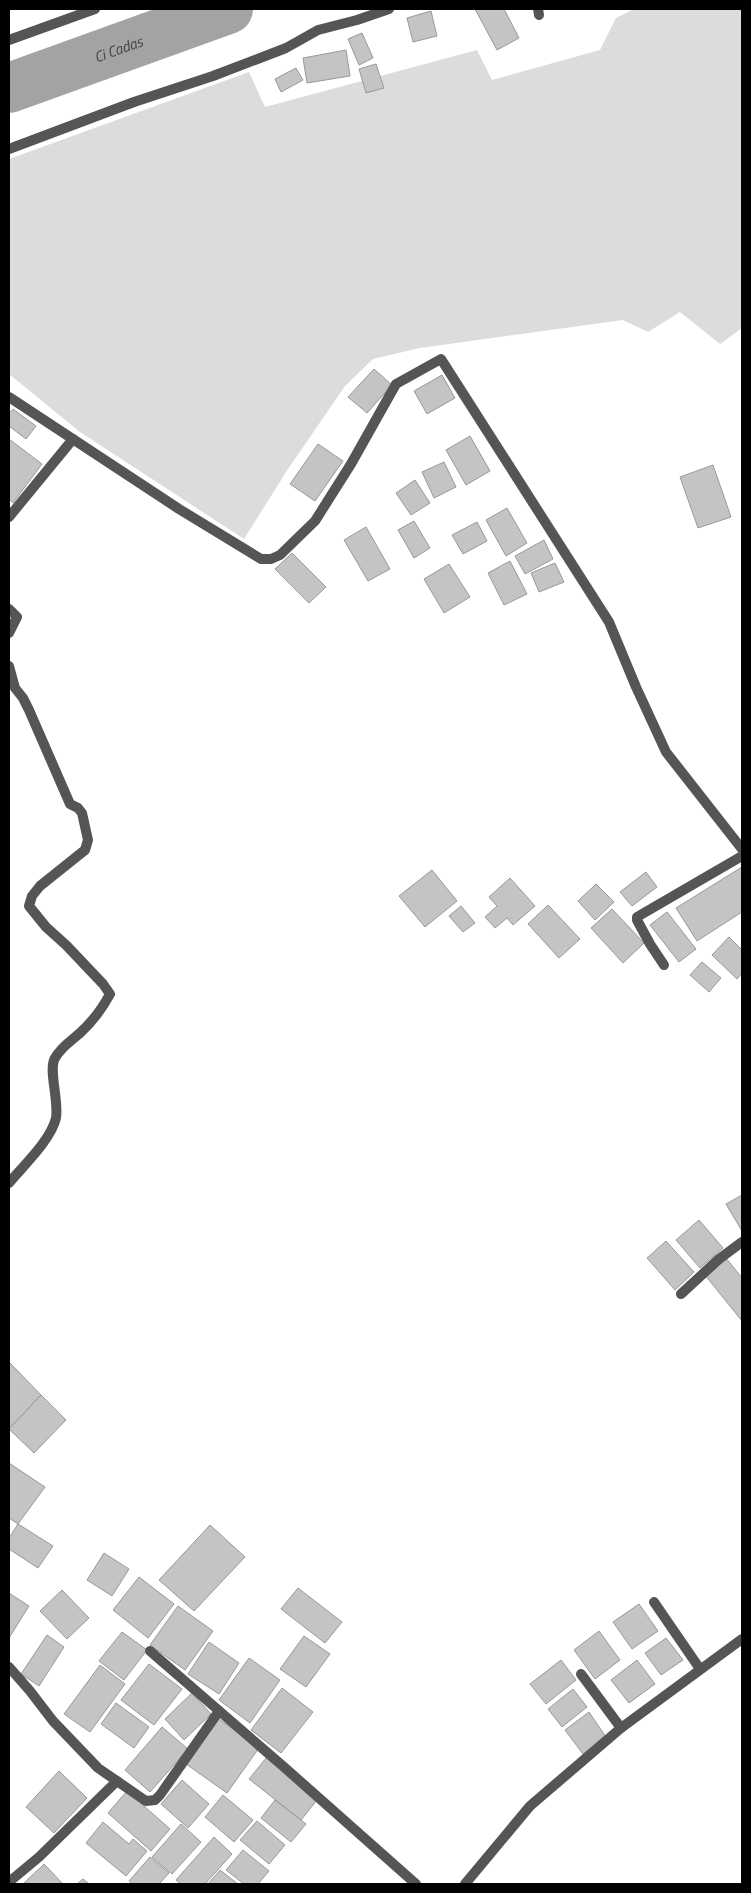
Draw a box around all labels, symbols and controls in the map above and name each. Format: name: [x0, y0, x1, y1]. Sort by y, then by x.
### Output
water label: Ci Cadas: [91, 29, 147, 68]

